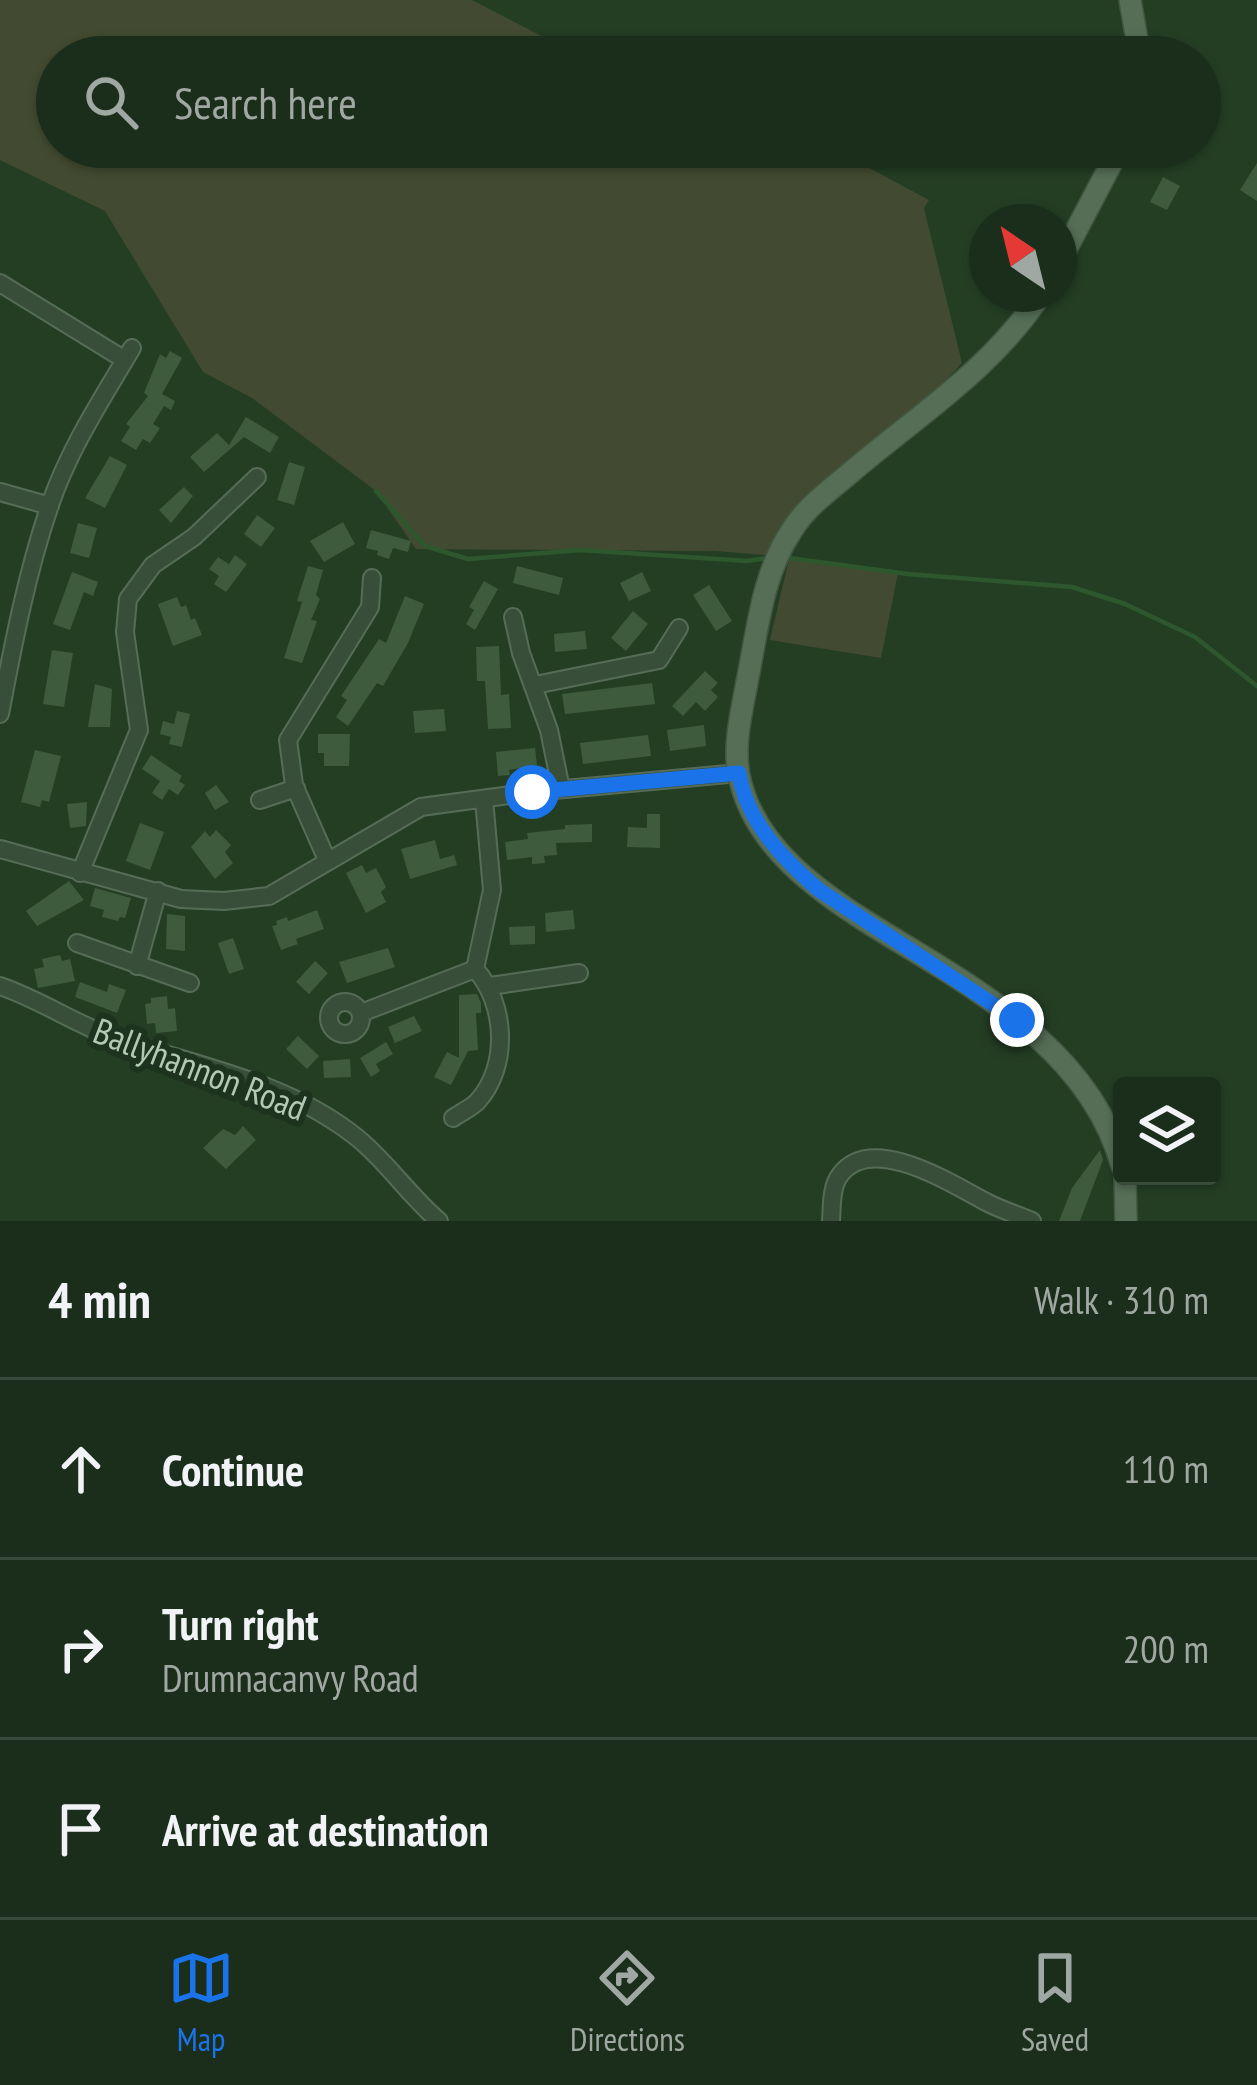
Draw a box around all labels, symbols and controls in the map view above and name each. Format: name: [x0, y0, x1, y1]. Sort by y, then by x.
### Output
search box: [36, 36, 1221, 168]
icon: search: [78, 69, 144, 135]
text: Search here: [174, 73, 357, 131]
north arrow: [969, 204, 1077, 312]
route start: [505, 765, 559, 819]
route end: [990, 993, 1044, 1047]
street label: Ballyhannon Road: [87, 1006, 313, 1131]
map controls: [1113, 1077, 1221, 1185]
button: layers: [1113, 1077, 1221, 1185]
text: 4 min: [48, 1266, 151, 1332]
text: Walk · 310 m: [1034, 1274, 1209, 1325]
icon: ahead: [48, 1436, 114, 1502]
text: Continue: [162, 1440, 304, 1498]
text: 110 m: [1123, 1443, 1209, 1494]
text: Turn right: [162, 1594, 319, 1652]
icon: right: [48, 1616, 114, 1682]
text: 200 m: [1123, 1623, 1209, 1674]
text: Drumnacanvy Road: [162, 1652, 419, 1703]
icon: arrive: [48, 1796, 114, 1862]
text: Arrive at destination: [162, 1800, 489, 1858]
tab: Map: [168, 1945, 234, 2060]
tab: Directions: [570, 1945, 685, 2060]
tab: Saved: [1021, 1945, 1089, 2060]

